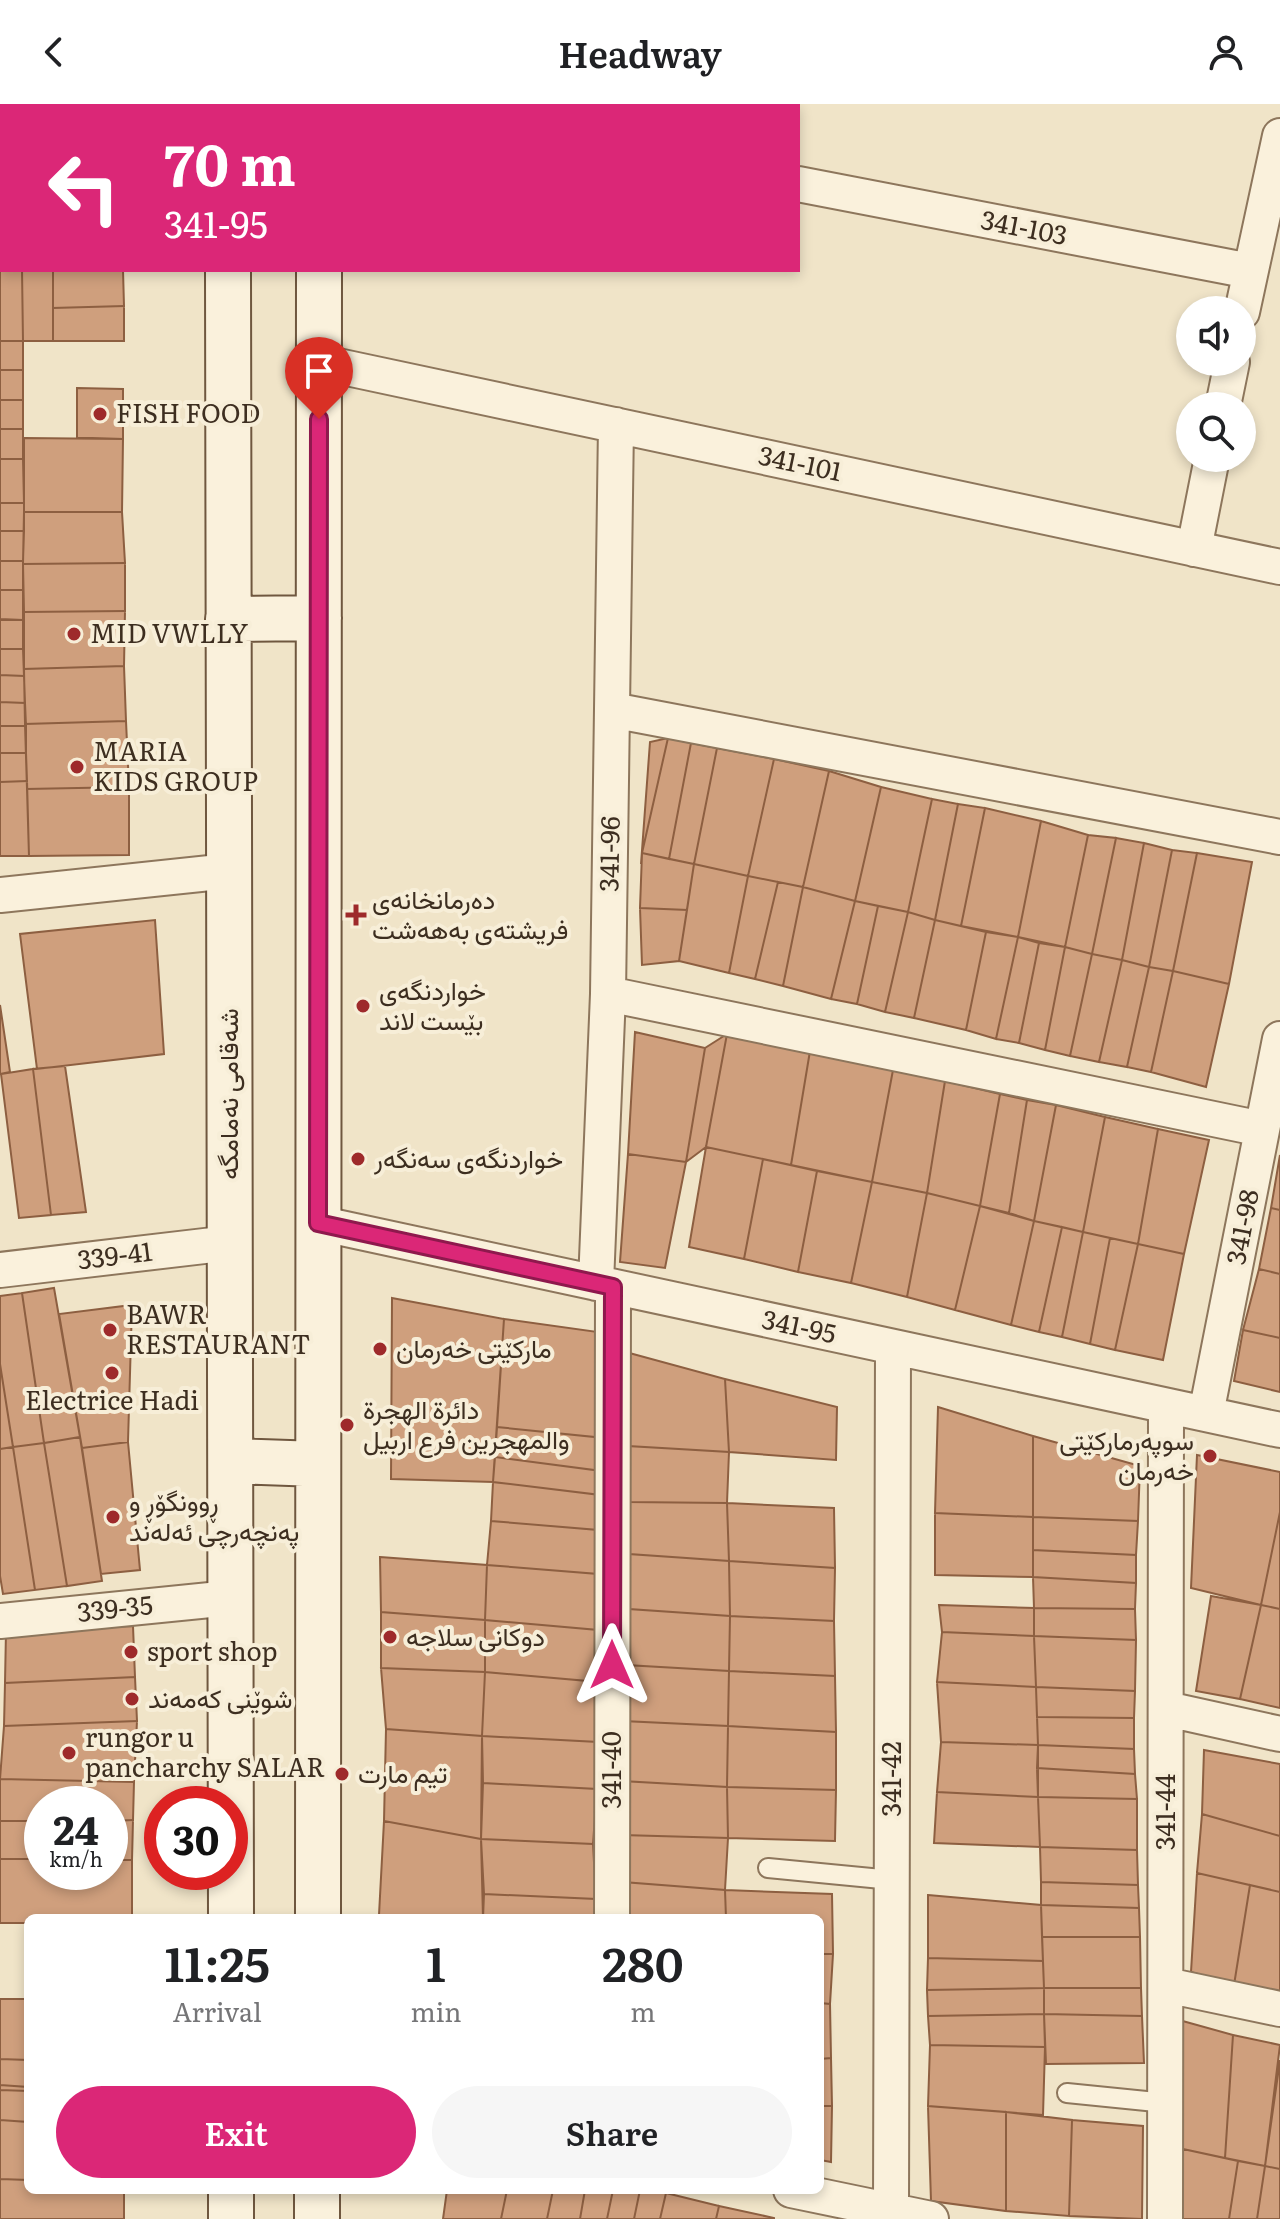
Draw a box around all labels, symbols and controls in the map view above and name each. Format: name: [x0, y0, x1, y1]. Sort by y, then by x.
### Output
text: Headway: [558, 26, 722, 79]
icon: back: [32, 30, 76, 74]
icon: person: [1204, 30, 1248, 74]
text: 70 m: [164, 120, 296, 203]
icon: left: [32, 136, 136, 240]
text: 341-95: [164, 196, 268, 249]
street label: 341-103: [978, 198, 1071, 253]
map controls: [1176, 296, 1256, 472]
button: sound: [1176, 296, 1256, 376]
pin: [285, 337, 353, 419]
icon: arrive: [297, 349, 341, 393]
place label: FISH FOOD: [116, 392, 260, 431]
button: search: [1176, 392, 1256, 472]
marker: FISH FOOD: [91, 405, 109, 423]
street label: 341-101: [755, 434, 846, 489]
place label: MID VWLLY: [90, 612, 249, 651]
marker: MID VWLLY: [65, 625, 83, 643]
place label: MARIA KIDS GROUP: [93, 730, 258, 799]
marker: MARIA KIDS GROUP: [68, 758, 86, 776]
street label: 341-96: [587, 816, 628, 892]
place label: دەرمانخانەی فریشتەی بەهەشت: [372, 878, 568, 947]
marker: دەرمانخانەی فریشتەی بەهەشت: [347, 906, 365, 924]
place label: خواردنگەی بێست لاند: [379, 969, 486, 1038]
marker: خواردنگەی بێست لاند: [354, 997, 372, 1015]
street label: شەقامی نەمامگە: [207, 1008, 246, 1180]
place label: خواردنگەی سەنگەر: [373, 1137, 563, 1176]
marker: خواردنگەی سەنگەر: [349, 1150, 367, 1168]
street label: 341-98: [1214, 1186, 1267, 1268]
street label: 339-41: [75, 1230, 154, 1277]
place label: BAWR RESTAURANT: [126, 1293, 310, 1362]
street label: 341-95: [759, 1298, 840, 1351]
marker: BAWR RESTAURANT: [101, 1321, 119, 1339]
place label: مارکێتی خەرمان: [396, 1327, 552, 1366]
marker: مارکێتی خەرمان: [371, 1340, 389, 1358]
marker: Electrice Hadi: [103, 1364, 121, 1382]
place label: Electrice Hadi: [25, 1379, 199, 1418]
place label: دائرة الهجرة والمهجرين فرع اربيل: [363, 1388, 570, 1458]
marker: دائرة الهجرة والمهجرين فرع اربيل: [338, 1416, 356, 1434]
place label: سوپەرمارکێتی خەرمان: [1059, 1419, 1194, 1488]
marker: سوپەرمارکێتی خەرمان: [1201, 1447, 1219, 1465]
place label: ڕوونگۆڕ و پەنچەرچی ئەلەند: [129, 1480, 299, 1550]
marker: ڕوونگۆڕ و پەنچەرچی ئەلەند: [104, 1508, 122, 1526]
street label: 339-35: [75, 1583, 154, 1630]
place label: دوكانى سلاجه: [406, 1615, 545, 1654]
position arrow: [570, 1623, 654, 1707]
marker: دوكانى سلاجه: [381, 1628, 399, 1646]
place label: sport shop: [147, 1630, 278, 1669]
marker: sport shop: [122, 1643, 140, 1661]
place label: شوێنی کەمەند: [148, 1677, 293, 1716]
marker: شوێنی کەمەند: [123, 1690, 141, 1708]
place label: rungor u pancharchy SALAR: [85, 1716, 325, 1785]
street label: 341-40: [590, 1731, 629, 1809]
street label: 341-42: [870, 1741, 909, 1817]
marker: rungor u pancharchy SALAR: [60, 1744, 78, 1762]
place label: تیم مارت: [358, 1752, 447, 1791]
marker: تیم مارت: [333, 1765, 351, 1783]
street label: 341-44: [1144, 1774, 1183, 1850]
speed limit sign: 30: [144, 1786, 248, 1890]
text: 24: [53, 1798, 99, 1857]
text: km/h: [49, 1843, 103, 1873]
text: 11:25: [164, 1926, 270, 1997]
text: 1: [426, 1926, 446, 1997]
text: 280: [602, 1926, 684, 1997]
text: Arrival: [173, 1991, 262, 2030]
text: min: [410, 1991, 462, 2030]
text: m: [630, 1991, 655, 2030]
button: Exit: [56, 2086, 416, 2178]
button: Share: [432, 2086, 792, 2178]

